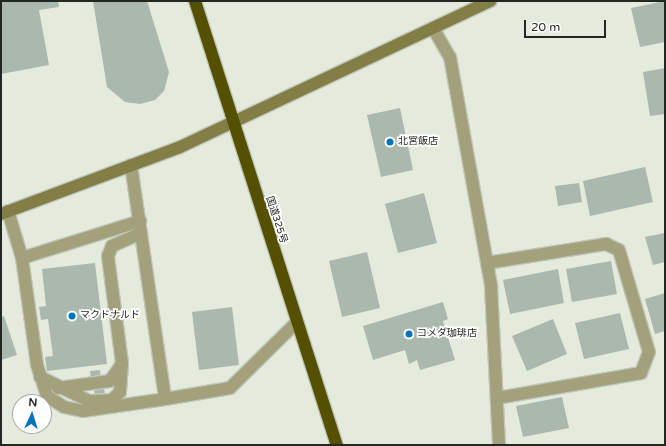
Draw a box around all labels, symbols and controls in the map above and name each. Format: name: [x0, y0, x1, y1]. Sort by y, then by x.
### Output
scale bar: [526, 12, 608, 38]
text: 20 m: [531, 20, 560, 34]
place label: 北宮飯店: [398, 136, 438, 148]
marker: 北宮飯店: [385, 137, 395, 147]
street label: 国道325号: [263, 195, 289, 245]
place label: マクドナルド: [80, 310, 140, 322]
marker: マクドナルド: [67, 311, 77, 321]
place label: コメダ珈琲店: [417, 328, 477, 340]
marker: コメダ珈琲店: [404, 329, 414, 339]
north arrow: [12, 394, 52, 434]
text: N: [28, 396, 38, 409]

